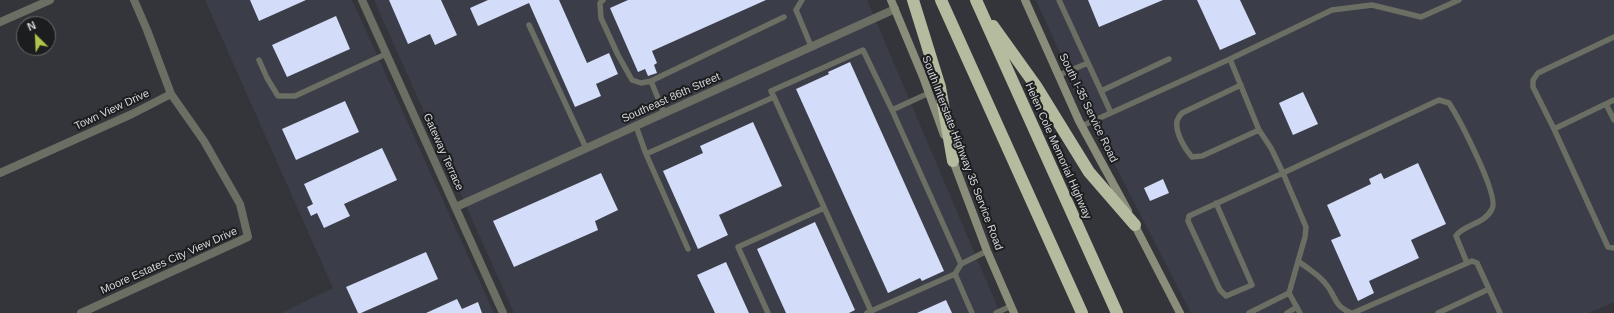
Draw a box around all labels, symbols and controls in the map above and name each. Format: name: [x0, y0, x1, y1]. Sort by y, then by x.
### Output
north arrow: [16, 16, 56, 56]
text: N: [25, 19, 38, 33]
street label: South I-35 Service Road: [1056, 51, 1120, 165]
street label: South Interstate Highway 35 Service Road: [919, 54, 1005, 252]
street label: Southeast 86th Street: [620, 70, 722, 126]
street label: Helen Cole Memorial Highway: [1022, 81, 1094, 221]
street label: Town View Drive: [72, 87, 152, 133]
street label: Gateway Terrace: [420, 111, 466, 193]
street label: Moore Estates City View Drive: [99, 225, 239, 297]

